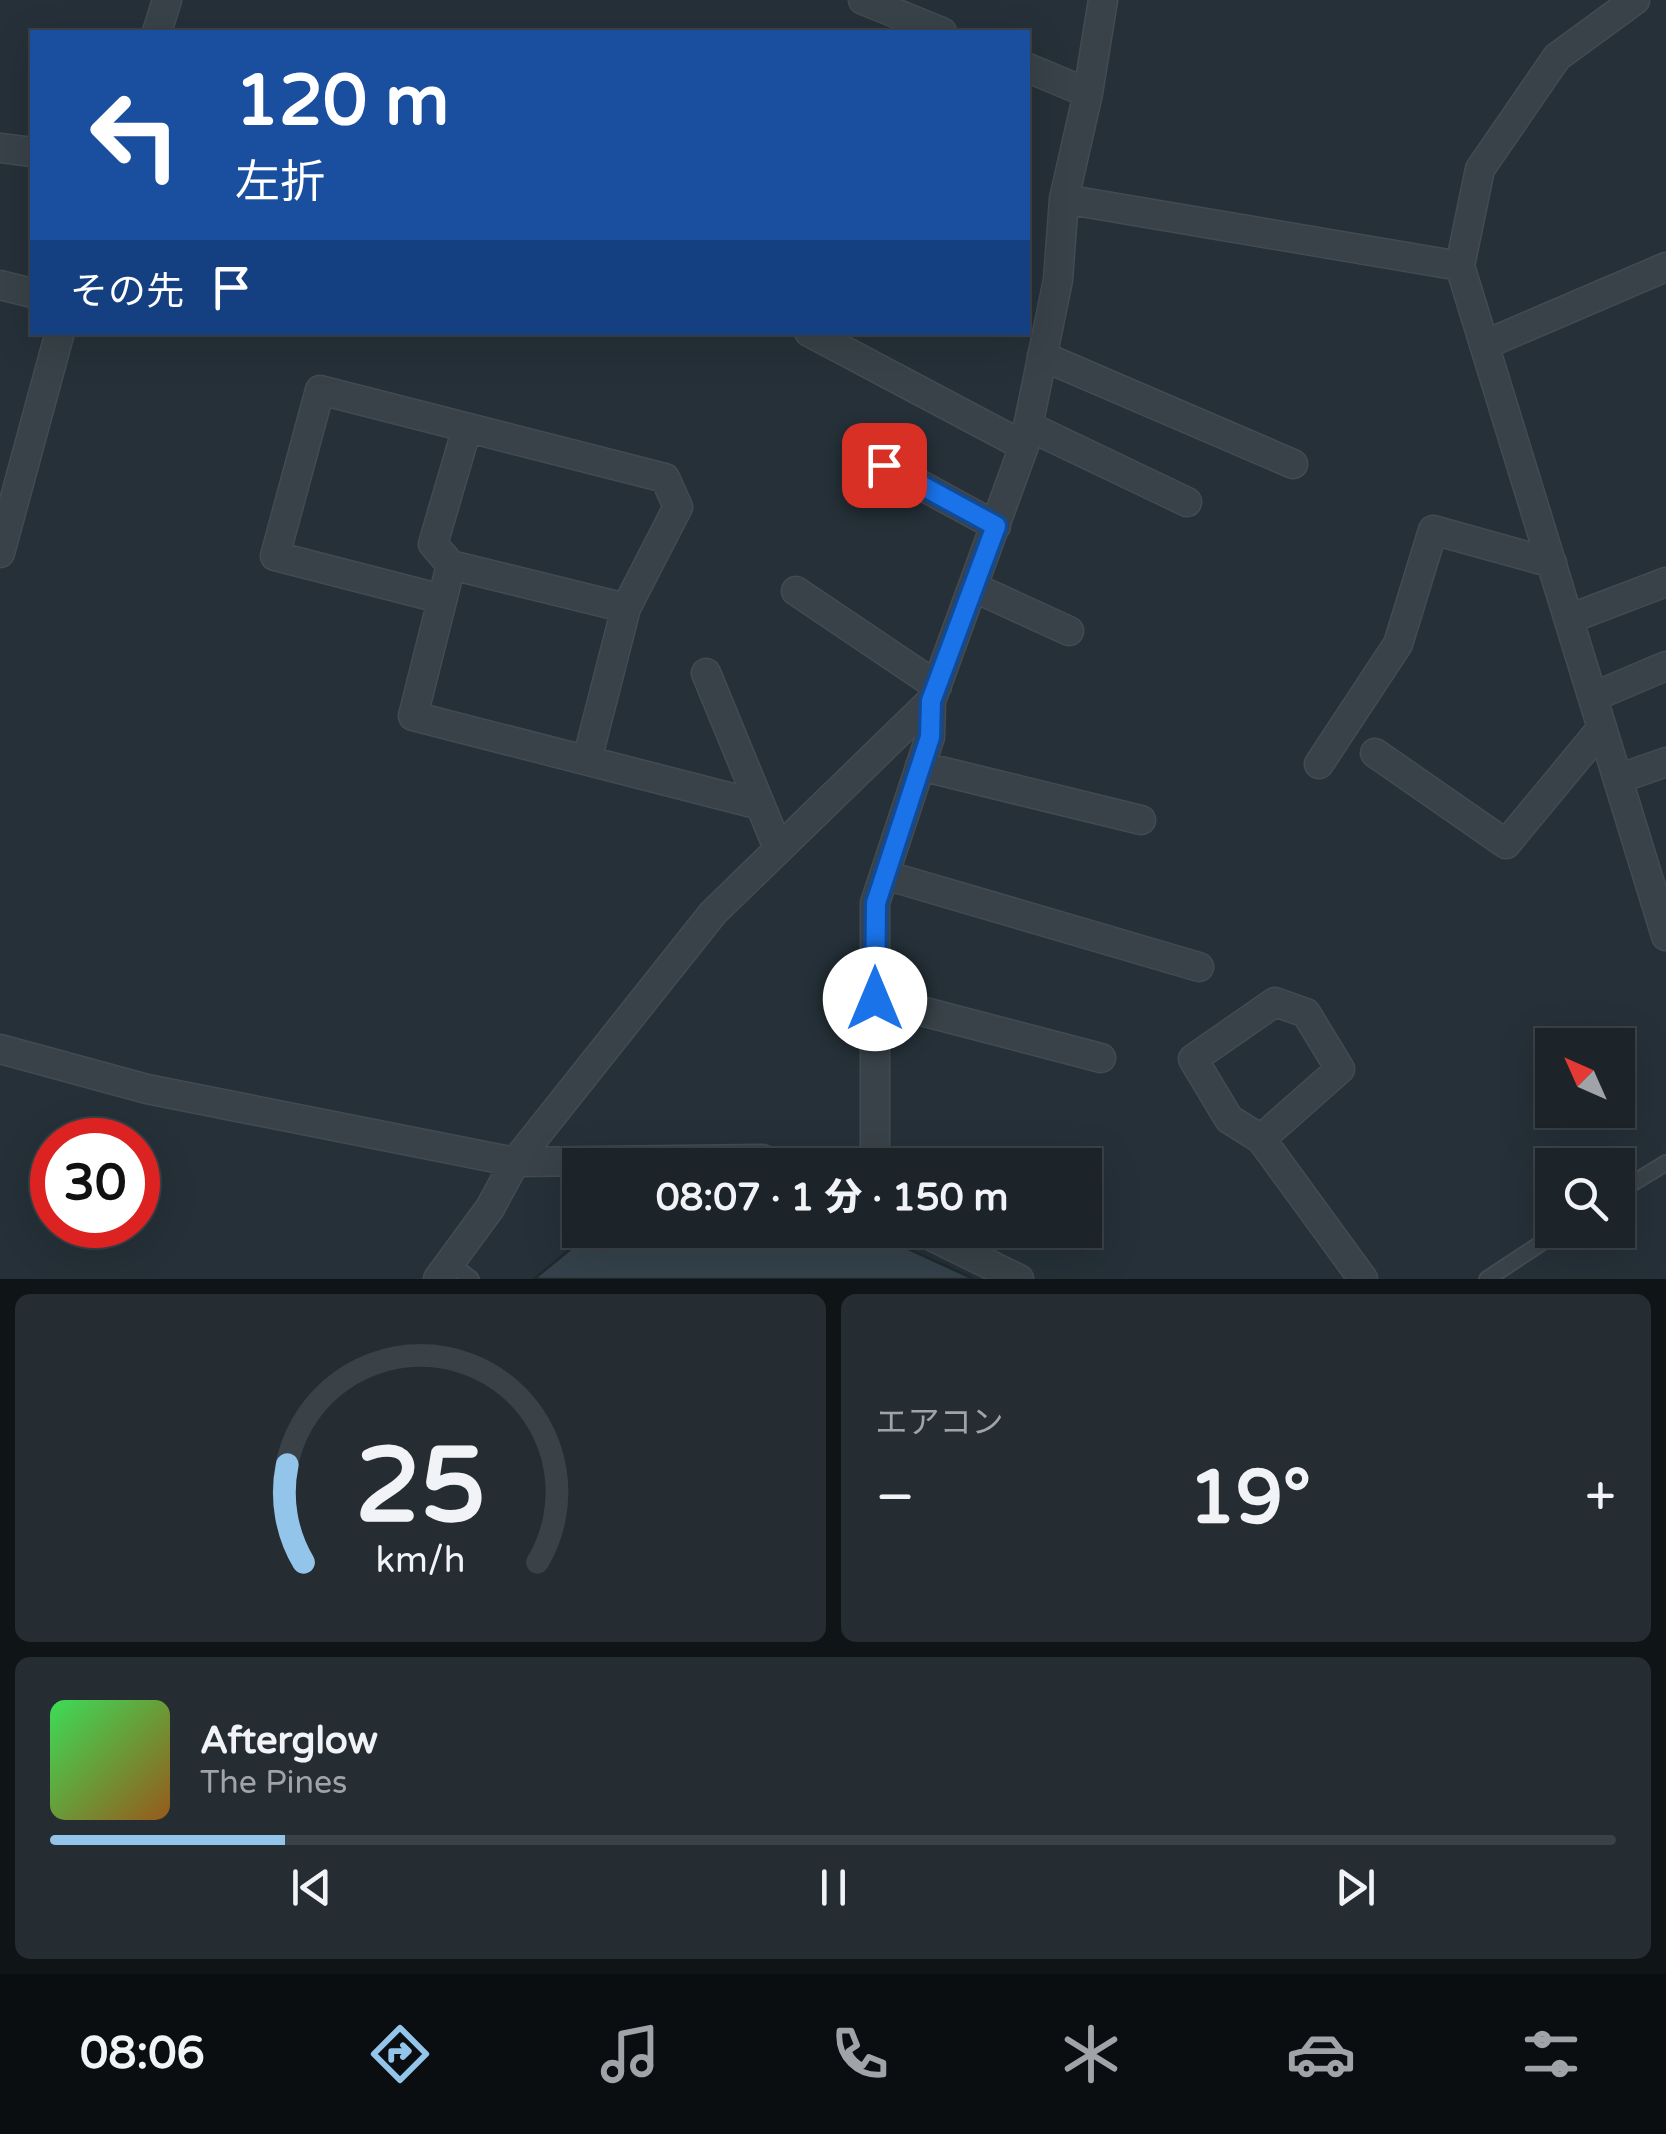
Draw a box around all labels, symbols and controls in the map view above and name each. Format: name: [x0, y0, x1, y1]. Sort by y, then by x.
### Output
text: 120 m: [235, 60, 449, 144]
icon: left: [70, 70, 200, 200]
text: 左折: [235, 156, 325, 210]
icon: arrive: [204, 260, 259, 315]
text: その先: [70, 269, 184, 315]
pin: [842, 423, 927, 508]
icon: arrive: [857, 438, 912, 493]
position arrow: [823, 947, 927, 1051]
north arrow: [1535, 1028, 1635, 1128]
map controls: [1535, 1028, 1635, 1248]
speed limit sign: 30: [30, 1118, 160, 1248]
button: search: [1535, 1148, 1635, 1248]
text: 08:07 · 1 分 · 150 m: [656, 1175, 1008, 1221]
text: エアコン: [876, 1404, 1004, 1442]
text: 25: [355, 1425, 486, 1550]
text: 19°: [1189, 1453, 1311, 1543]
text: −: [876, 1465, 915, 1531]
text: +: [1585, 1465, 1616, 1531]
text: km/h: [375, 1539, 465, 1582]
text: Afterglow: [200, 1718, 378, 1764]
text: The Pines: [200, 1764, 347, 1802]
icon: previous: [284, 1860, 339, 1915]
icon: pause: [806, 1860, 861, 1915]
icon: next: [1328, 1860, 1383, 1915]
icon: directions: [365, 2019, 435, 2089]
icon: music: [595, 2019, 665, 2089]
icon: phone: [825, 2019, 895, 2089]
icon: climate: [1056, 2019, 1126, 2089]
icon: car: [1286, 2019, 1356, 2089]
icon: filters: [1516, 2019, 1586, 2089]
text: 08:06: [80, 2027, 205, 2081]

